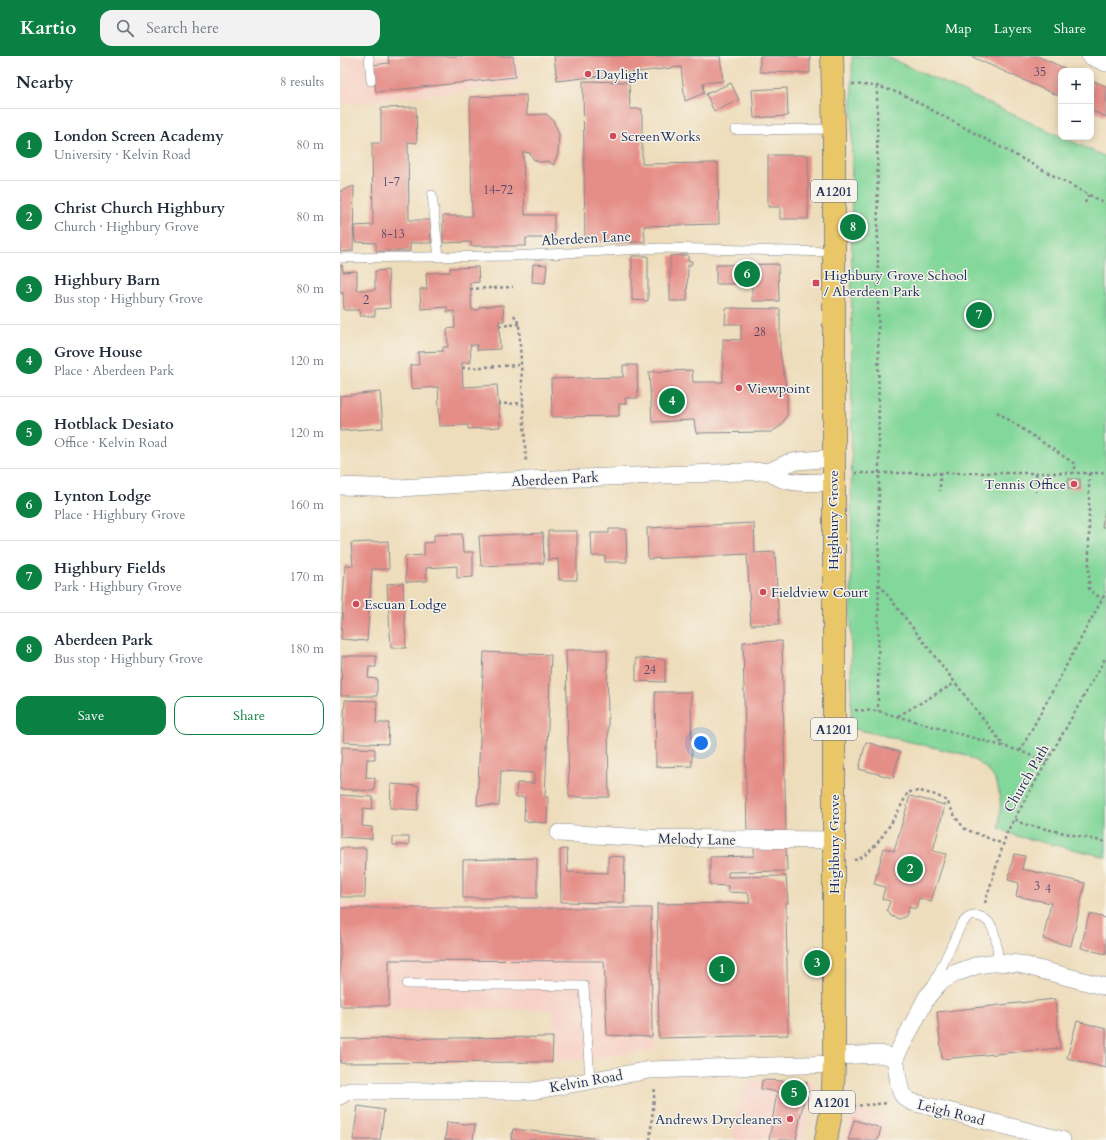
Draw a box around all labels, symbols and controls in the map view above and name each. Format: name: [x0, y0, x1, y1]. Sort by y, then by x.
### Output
search box: [100, 10, 380, 46]
text: Kartio: [20, 15, 76, 41]
icon: search: [114, 17, 136, 39]
text: Search here: [146, 18, 219, 38]
text: Map: [945, 19, 972, 38]
text: Layers: [994, 19, 1032, 38]
text: Share: [1054, 19, 1086, 38]
house number: 35: [1034, 64, 1046, 80]
place label: Daylight: [596, 65, 649, 84]
map controls: [1058, 68, 1094, 140]
button: +: [1058, 68, 1094, 104]
marker: Daylight: [583, 69, 593, 79]
text: Nearby: [16, 71, 73, 94]
text: 8 results: [280, 73, 324, 91]
button: −: [1058, 104, 1094, 140]
text: London Screen Academy: [54, 126, 224, 146]
place label: ScreenWorks: [621, 127, 701, 146]
marker: ScreenWorks: [608, 131, 618, 141]
text: 1: [26, 136, 32, 154]
text: 80 m: [296, 136, 324, 154]
text: University · Kelvin Road: [54, 146, 191, 164]
house number: 1-7: [382, 174, 400, 190]
road number: A1201: [811, 180, 857, 202]
house number: 14-72: [483, 182, 513, 198]
text: Christ Church Highbury: [54, 198, 225, 218]
text: 2: [26, 208, 32, 226]
text: 80 m: [296, 208, 324, 226]
pin: 8: [840, 212, 866, 242]
text: Church · Highbury Grove: [54, 218, 199, 236]
house number: 8-13: [381, 226, 405, 242]
street label: Aberdeen Lane: [541, 227, 631, 250]
pin: 6: [734, 259, 760, 289]
place label: Highbury Grove School / Aberdeen Park: [824, 266, 968, 301]
text: Highbury Barn: [54, 270, 160, 290]
marker: Highbury Grove School / Aberdeen Park: [811, 278, 821, 288]
text: 3: [26, 280, 32, 298]
text: 80 m: [296, 280, 324, 298]
text: Bus stop · Highbury Grove: [54, 290, 203, 308]
house number: 2: [363, 292, 369, 308]
pin: 7: [966, 300, 992, 330]
house number: 28: [754, 324, 766, 340]
text: Grove House: [54, 342, 143, 362]
text: 4: [26, 352, 32, 370]
text: 120 m: [290, 352, 324, 370]
text: Place · Aberdeen Park: [54, 362, 174, 380]
place label: Viewpoint: [747, 379, 811, 398]
marker: Viewpoint: [734, 383, 744, 393]
pin: 4: [659, 386, 685, 416]
text: Hotblack Desiato: [54, 414, 174, 434]
text: 5: [26, 424, 32, 442]
text: 120 m: [290, 424, 324, 442]
text: Office · Kelvin Road: [54, 434, 167, 452]
street label: Aberdeen Park: [511, 468, 600, 491]
street label: Highbury Grove: [824, 470, 843, 570]
place label: Tennis Office: [984, 475, 1066, 494]
marker: Tennis Office: [1069, 479, 1079, 489]
text: Lynton Lodge: [54, 486, 151, 506]
text: 6: [26, 496, 32, 514]
text: 160 m: [290, 496, 324, 514]
text: Place · Highbury Grove: [54, 506, 185, 524]
text: Highbury Fields: [54, 558, 165, 578]
text: 7: [26, 568, 32, 586]
text: 170 m: [290, 568, 324, 586]
text: Park · Highbury Grove: [54, 578, 182, 596]
place label: Fieldview Court: [771, 583, 869, 602]
marker: Fieldview Court: [758, 587, 768, 597]
place label: Escuan Lodge: [364, 595, 447, 614]
marker: Escuan Lodge: [351, 599, 361, 609]
text: Aberdeen Park: [54, 630, 153, 650]
text: 8: [26, 640, 32, 658]
text: 180 m: [290, 640, 324, 658]
text: Bus stop · Highbury Grove: [54, 650, 203, 668]
house number: 24: [644, 662, 656, 678]
button: Save: [16, 696, 166, 735]
button: Share: [174, 696, 324, 735]
road number: A1201: [811, 718, 857, 740]
your location: [691, 733, 711, 753]
street label: Church Path: [999, 741, 1054, 816]
street label: Highbury Grove: [825, 794, 844, 894]
street label: Melody Lane: [658, 829, 736, 850]
pin: 2: [897, 854, 923, 884]
house number: 3: [1034, 878, 1040, 894]
house number: 4: [1045, 881, 1051, 897]
pin: 3: [804, 948, 830, 978]
pin: 1: [709, 954, 735, 984]
street label: Kelvin Road: [548, 1066, 625, 1097]
pin: 5: [781, 1078, 807, 1108]
road number: A1201: [809, 1091, 855, 1113]
street label: Leigh Road: [915, 1095, 987, 1130]
place label: Andrews Drycleaners: [655, 1110, 782, 1129]
marker: Andrews Drycleaners: [785, 1114, 795, 1124]

